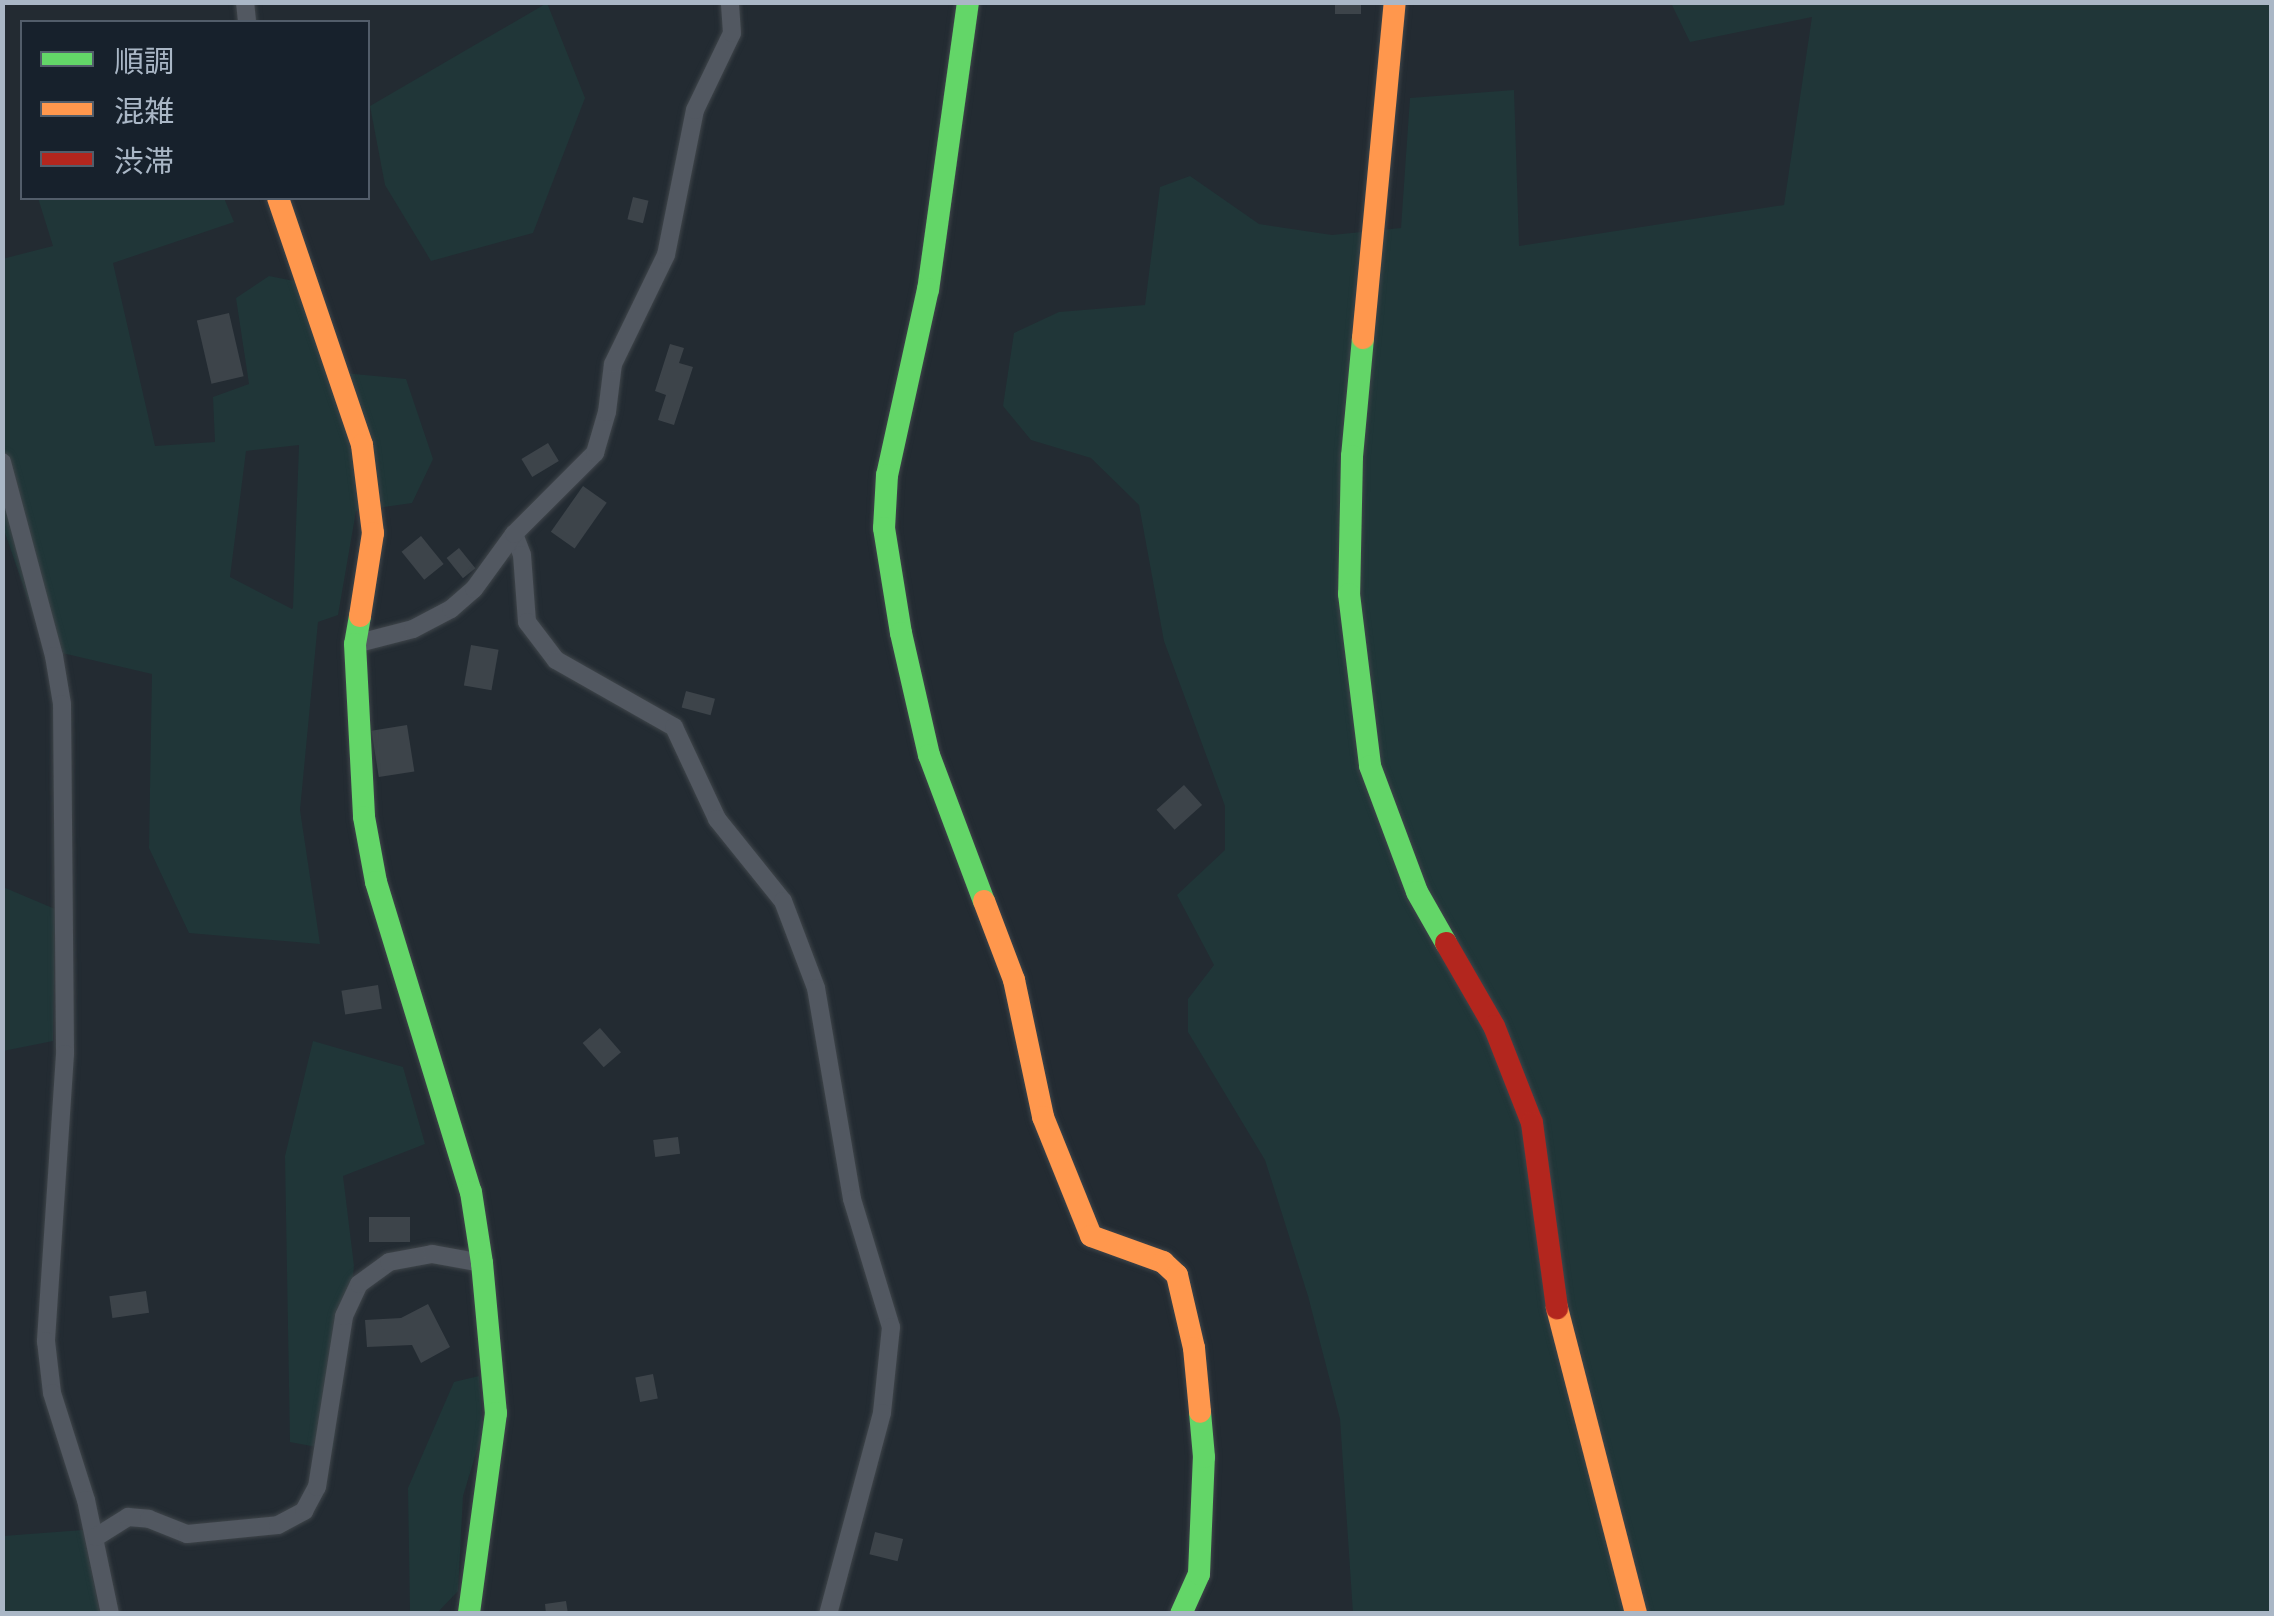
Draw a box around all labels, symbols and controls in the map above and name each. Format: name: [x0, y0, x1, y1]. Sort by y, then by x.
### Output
legend: [20, 20, 370, 200]
text: 順調: [114, 44, 174, 79]
text: 混雑: [114, 94, 174, 129]
text: 渋滞: [114, 144, 174, 179]

